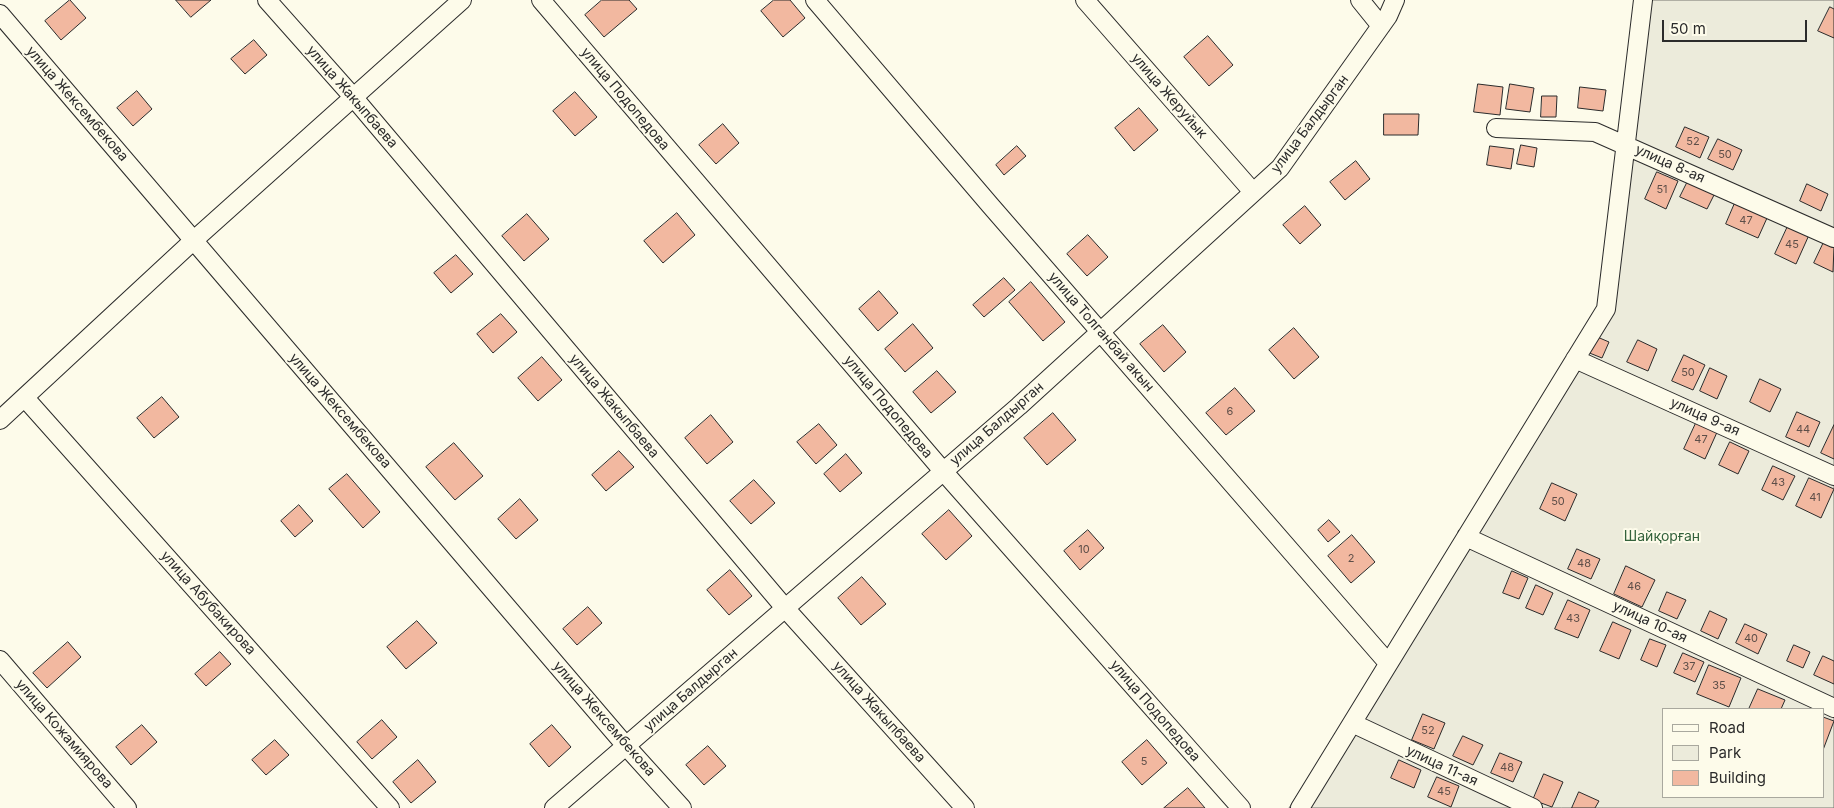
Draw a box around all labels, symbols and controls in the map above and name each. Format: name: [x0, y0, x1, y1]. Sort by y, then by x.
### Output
scale bar: [1664, 10, 1809, 42]
text: 50 m: [1670, 19, 1706, 38]
street label: улица Жакыпбаева: [303, 42, 401, 152]
street label: улица Жексембекова: [22, 43, 132, 165]
street label: улица Подопедова: [577, 44, 673, 154]
street label: улица Жеруйык: [1127, 50, 1211, 142]
street label: улица Балдырган: [1268, 72, 1352, 176]
house number: 52: [1686, 135, 1700, 149]
street label: улица 8-ая: [1633, 141, 1707, 187]
house number: 50: [1718, 148, 1732, 162]
house number: 51: [1656, 183, 1668, 197]
house number: 47: [1739, 214, 1753, 228]
house number: 45: [1785, 238, 1799, 252]
street label: улица Толганбай акын: [1045, 269, 1157, 395]
street label: улица Жексембекова: [285, 350, 395, 472]
street label: улица Жакыпбаева: [566, 351, 662, 461]
street label: улица Подопедова: [840, 352, 936, 462]
house number: 50: [1681, 366, 1695, 380]
street label: улица Балдырган: [947, 379, 1047, 469]
street label: улица 9-ая: [1668, 394, 1742, 440]
house number: 6: [1227, 405, 1233, 419]
house number: 44: [1796, 423, 1810, 437]
house number: 47: [1694, 433, 1708, 447]
house number: 43: [1771, 476, 1785, 490]
house number: 41: [1809, 491, 1821, 505]
house number: 50: [1551, 495, 1565, 509]
park label: Шайқорған: [1624, 529, 1700, 545]
house number: 10: [1078, 543, 1090, 557]
street label: улица Абубакирова: [157, 547, 259, 659]
house number: 2: [1348, 552, 1354, 566]
house number: 48: [1577, 557, 1591, 571]
house number: 46: [1627, 580, 1641, 594]
street label: улица 10-ая: [1610, 597, 1690, 647]
house number: 43: [1566, 612, 1580, 626]
house number: 40: [1744, 632, 1758, 646]
street label: улица Балдырган: [641, 645, 741, 735]
street label: улица Подопедова: [1106, 657, 1204, 765]
street label: улица Жексембекова: [549, 658, 659, 780]
street label: улица Жакыпбаева: [829, 658, 929, 766]
house number: 37: [1682, 660, 1696, 674]
street label: улица Кожамиярова: [12, 676, 116, 792]
house number: 35: [1712, 679, 1726, 693]
legend: [1662, 708, 1824, 798]
text: Road: [1709, 718, 1745, 737]
house number: 52: [1421, 724, 1435, 738]
street label: улица 11-ая: [1403, 742, 1481, 790]
text: Park: [1709, 743, 1741, 762]
house number: 5: [1141, 755, 1147, 769]
house number: 48: [1500, 761, 1514, 775]
text: Building: [1709, 768, 1766, 787]
house number: 45: [1437, 785, 1451, 799]

